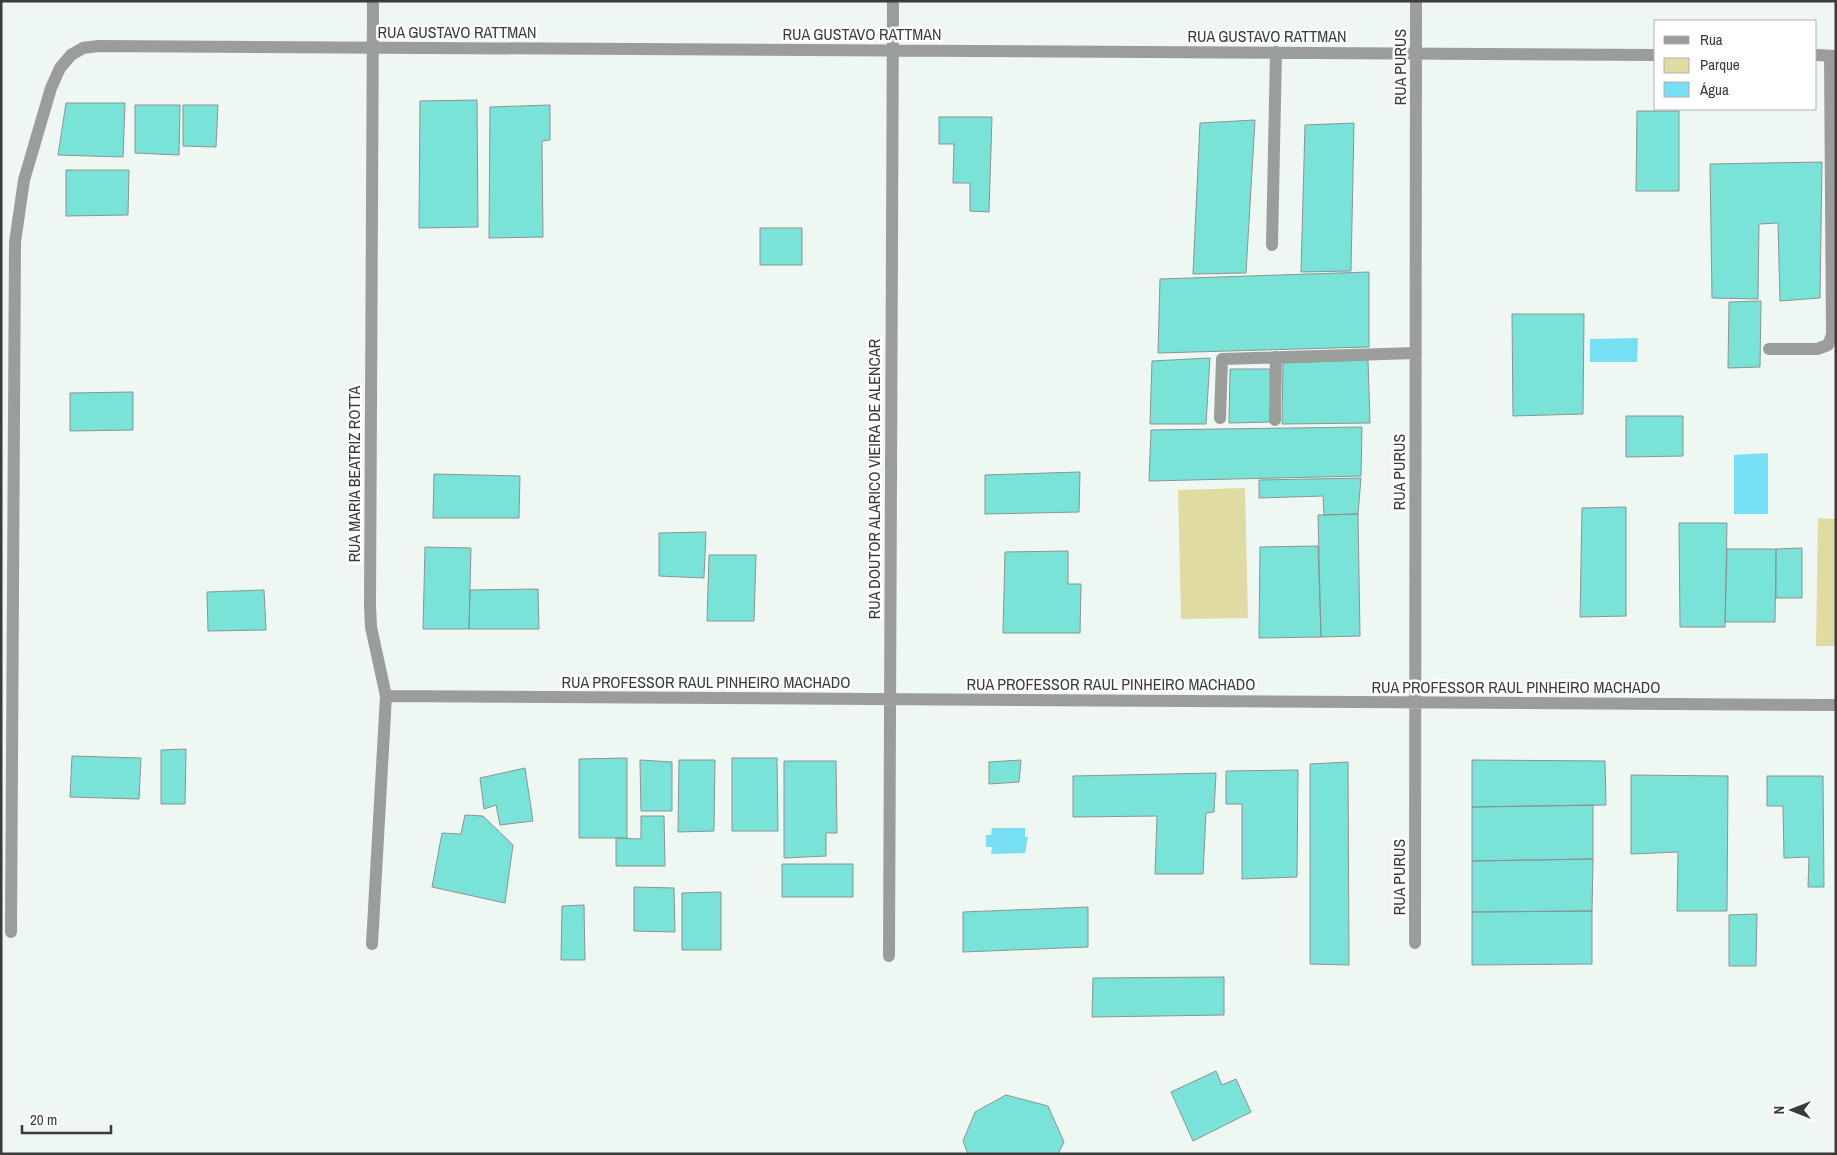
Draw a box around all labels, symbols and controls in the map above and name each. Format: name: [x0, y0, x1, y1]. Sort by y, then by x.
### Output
legend: [1654, 20, 1817, 110]
street label: RUA GUSTAVO RATTMAN: [378, 21, 536, 43]
street label: RUA GUSTAVO RATTMAN: [783, 23, 941, 45]
street label: RUA GUSTAVO RATTMAN: [1188, 25, 1346, 47]
street label: RUA PURUS: [1389, 28, 1411, 105]
text: Rua: [1700, 29, 1723, 50]
text: Parque: [1700, 54, 1740, 75]
text: Água: [1699, 79, 1729, 100]
street label: RUA DOUTOR ALARICO VIEIRA DE ALENCAR: [863, 338, 885, 619]
street label: RUA MARIA BEATRIZ ROTTA: [343, 385, 365, 562]
street label: RUA PURUS: [1388, 433, 1410, 510]
street label: RUA PROFESSOR RAUL PINHEIRO MACHADO: [562, 671, 850, 693]
street label: RUA PROFESSOR RAUL PINHEIRO MACHADO: [967, 673, 1255, 695]
street label: RUA PROFESSOR RAUL PINHEIRO MACHADO: [1372, 676, 1660, 698]
street label: RUA PURUS: [1388, 838, 1410, 915]
north arrow: [1767, 1085, 1817, 1135]
scale bar: [22, 1102, 111, 1134]
text: N: [1770, 1106, 1788, 1114]
text: 20 m: [30, 1109, 57, 1130]

